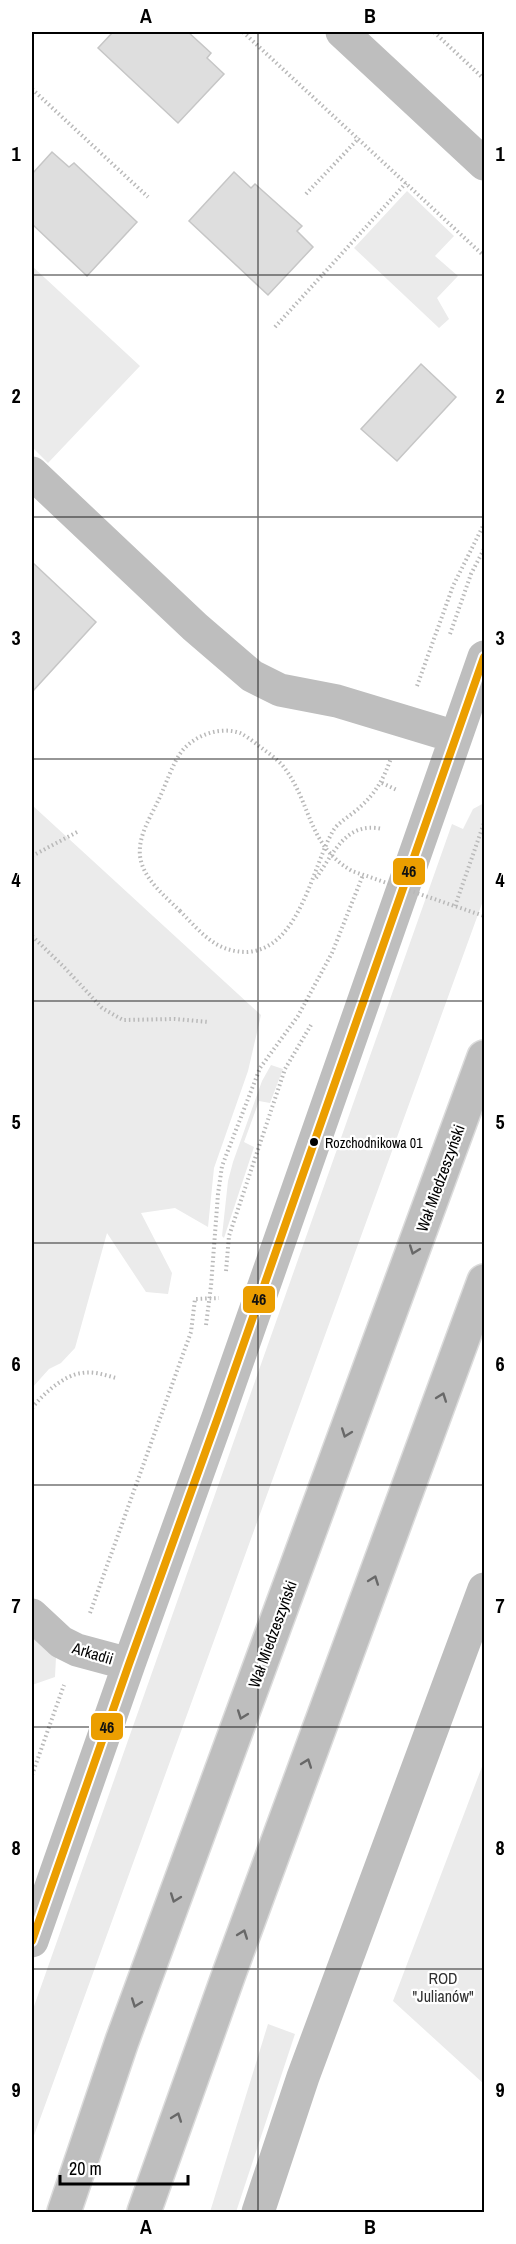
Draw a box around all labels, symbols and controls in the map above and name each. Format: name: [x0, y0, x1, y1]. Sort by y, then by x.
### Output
text: A: [140, 2, 152, 29]
text: B: [364, 2, 376, 29]
text: 1: [11, 140, 21, 167]
text: 1: [495, 140, 505, 167]
text: 2: [11, 382, 21, 409]
text: 2: [495, 382, 505, 409]
text: 3: [11, 624, 21, 651]
text: 3: [495, 624, 505, 651]
line badge: 46: [392, 857, 426, 886]
text: 46: [402, 860, 416, 882]
text: 4: [11, 866, 21, 893]
text: 4: [495, 866, 505, 893]
text: 5: [11, 1108, 21, 1135]
text: 5: [495, 1108, 505, 1135]
street label: Wał Miedzeszyński: [410, 1121, 470, 1235]
place label: Rozchodnikowa 01: [325, 1134, 423, 1152]
marker: Rozchodnikowa 01: [308, 1136, 320, 1148]
one-way arrow: [408, 1244, 421, 1255]
line badge: 46: [242, 1285, 276, 1314]
text: 46: [252, 1288, 266, 1310]
text: 6: [11, 1350, 21, 1377]
text: 6: [495, 1350, 505, 1377]
one-way arrow: [434, 1392, 447, 1403]
one-way arrow: [341, 1427, 354, 1438]
one-way arrow: [367, 1575, 379, 1586]
street label: Wał Miedzeszyński: [242, 1577, 302, 1691]
text: 7: [11, 1592, 21, 1619]
text: 7: [495, 1592, 505, 1619]
street label: Arkadii: [69, 1636, 116, 1670]
one-way arrow: [237, 1709, 250, 1719]
line badge: 46: [90, 1712, 124, 1741]
text: 46: [100, 1716, 114, 1738]
one-way arrow: [299, 1758, 312, 1769]
text: 8: [11, 1834, 21, 1861]
text: 8: [495, 1834, 505, 1861]
one-way arrow: [169, 1892, 182, 1902]
one-way arrow: [236, 1929, 249, 1940]
park label: ROD "Julianów": [412, 1967, 474, 2007]
one-way arrow: [130, 1998, 143, 2008]
text: 9: [11, 2076, 21, 2103]
text: 9: [495, 2076, 505, 2103]
one-way arrow: [169, 2112, 182, 2123]
scale bar: [60, 2148, 188, 2186]
text: 20 m: [69, 2156, 102, 2181]
text: A: [140, 2213, 152, 2240]
text: B: [364, 2213, 376, 2240]

